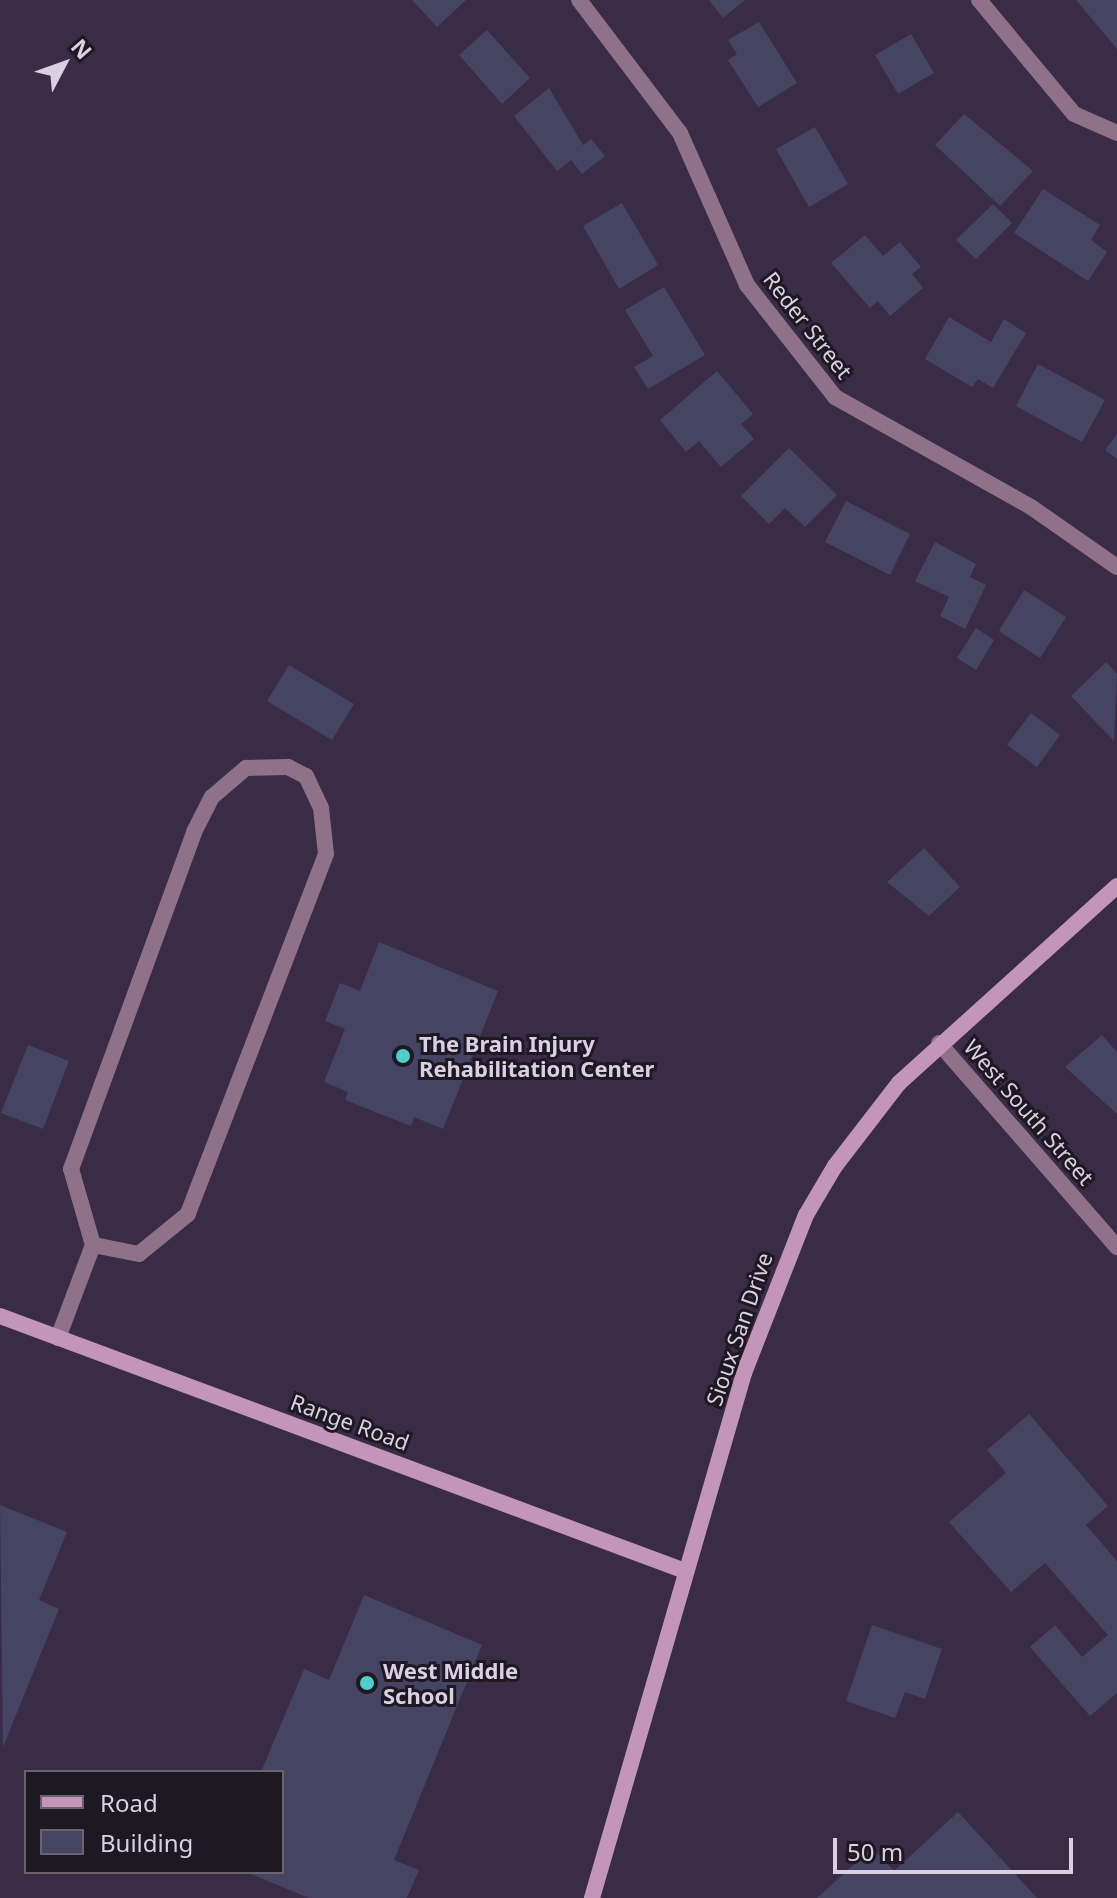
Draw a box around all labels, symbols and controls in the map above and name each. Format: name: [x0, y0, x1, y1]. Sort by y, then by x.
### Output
north arrow: [24, 24, 104, 104]
text: N: [65, 32, 99, 65]
street label: Reder Street: [758, 266, 858, 384]
place label: The Brain Injury Rehabilitation Center: [419, 1030, 654, 1082]
street label: West South Street: [959, 1034, 1099, 1190]
marker: The Brain Injury Rehabilitation Center: [394, 1047, 412, 1065]
street label: Sioux San Drive: [700, 1249, 778, 1409]
street label: Range Road: [287, 1388, 413, 1456]
place label: West Middle School: [383, 1657, 518, 1708]
marker: West Middle School: [358, 1674, 376, 1692]
legend: [24, 1770, 284, 1874]
text: Road: [100, 1786, 158, 1819]
scale bar: [837, 1822, 1077, 1872]
text: Building: [100, 1826, 193, 1859]
text: 50 m: [847, 1835, 903, 1868]

